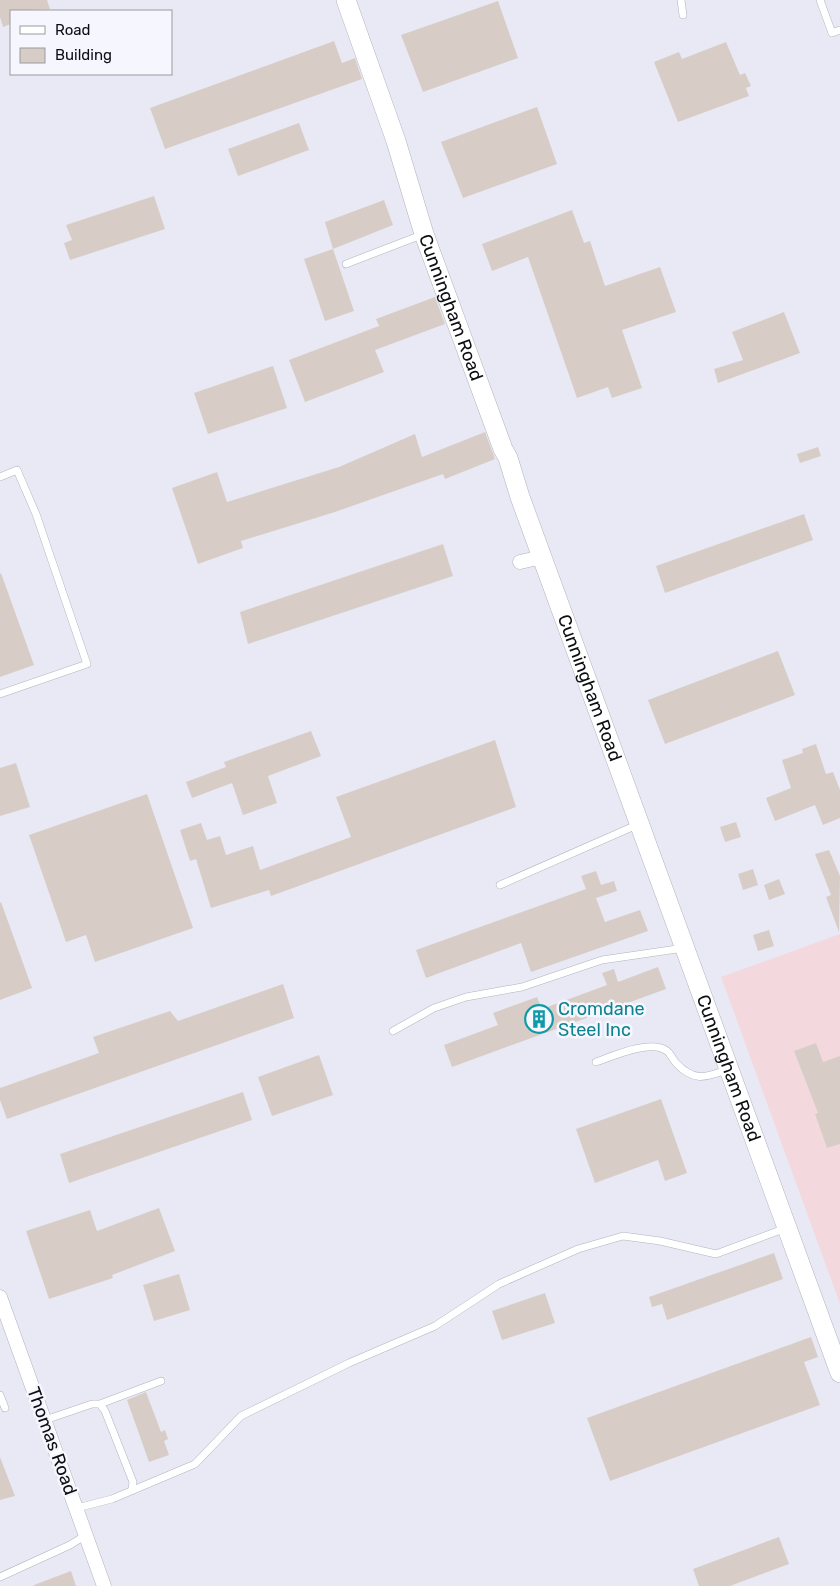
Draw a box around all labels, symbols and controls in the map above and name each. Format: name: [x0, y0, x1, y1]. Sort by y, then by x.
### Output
legend: [10, 10, 172, 75]
text: Road: [55, 21, 91, 39]
text: Building: [55, 46, 112, 64]
street label: Cunningham Road: [414, 231, 488, 384]
street label: Cunningham Road: [553, 611, 627, 764]
street label: Cunningham Road: [692, 992, 766, 1145]
place label: Cromdane Steel Inc: [558, 998, 645, 1041]
building icon: Cromdane Steel Inc: [524, 1004, 554, 1034]
street label: Thomas Road: [22, 1384, 82, 1498]

